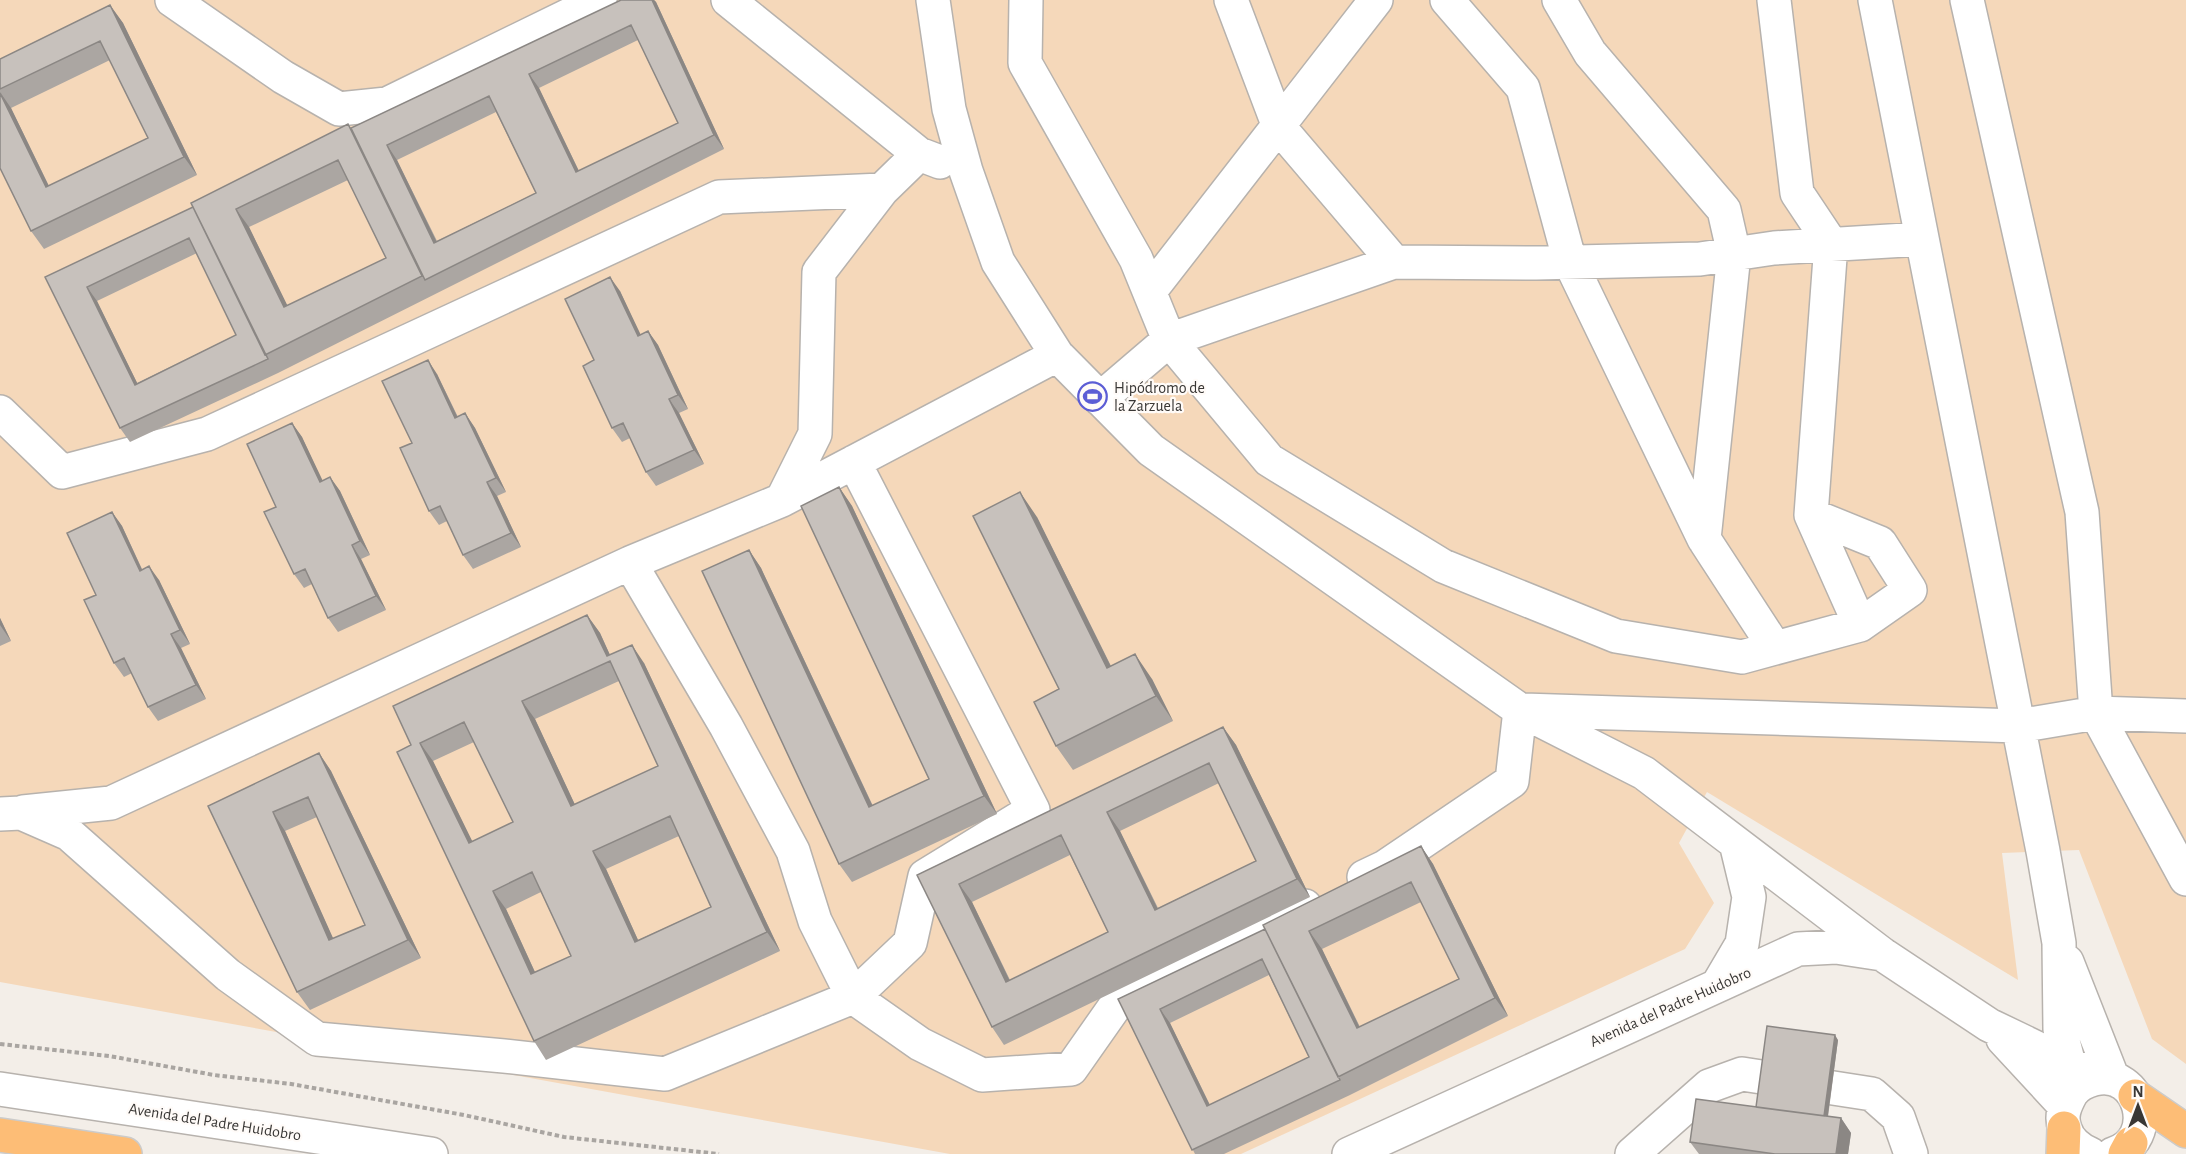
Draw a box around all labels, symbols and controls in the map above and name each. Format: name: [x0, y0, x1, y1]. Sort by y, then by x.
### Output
sports icon: Hipódromo de la Zarzuela: [1077, 380, 1109, 412]
place label: Hipódromo de la Zarzuela: [1114, 380, 1205, 414]
street label: Avenida del Padre Huidobro: [1588, 964, 1753, 1050]
north arrow: [2108, 1076, 2168, 1136]
text: N: [2132, 1084, 2144, 1100]
street label: Avenida del Padre Huidobro: [127, 1100, 302, 1144]

